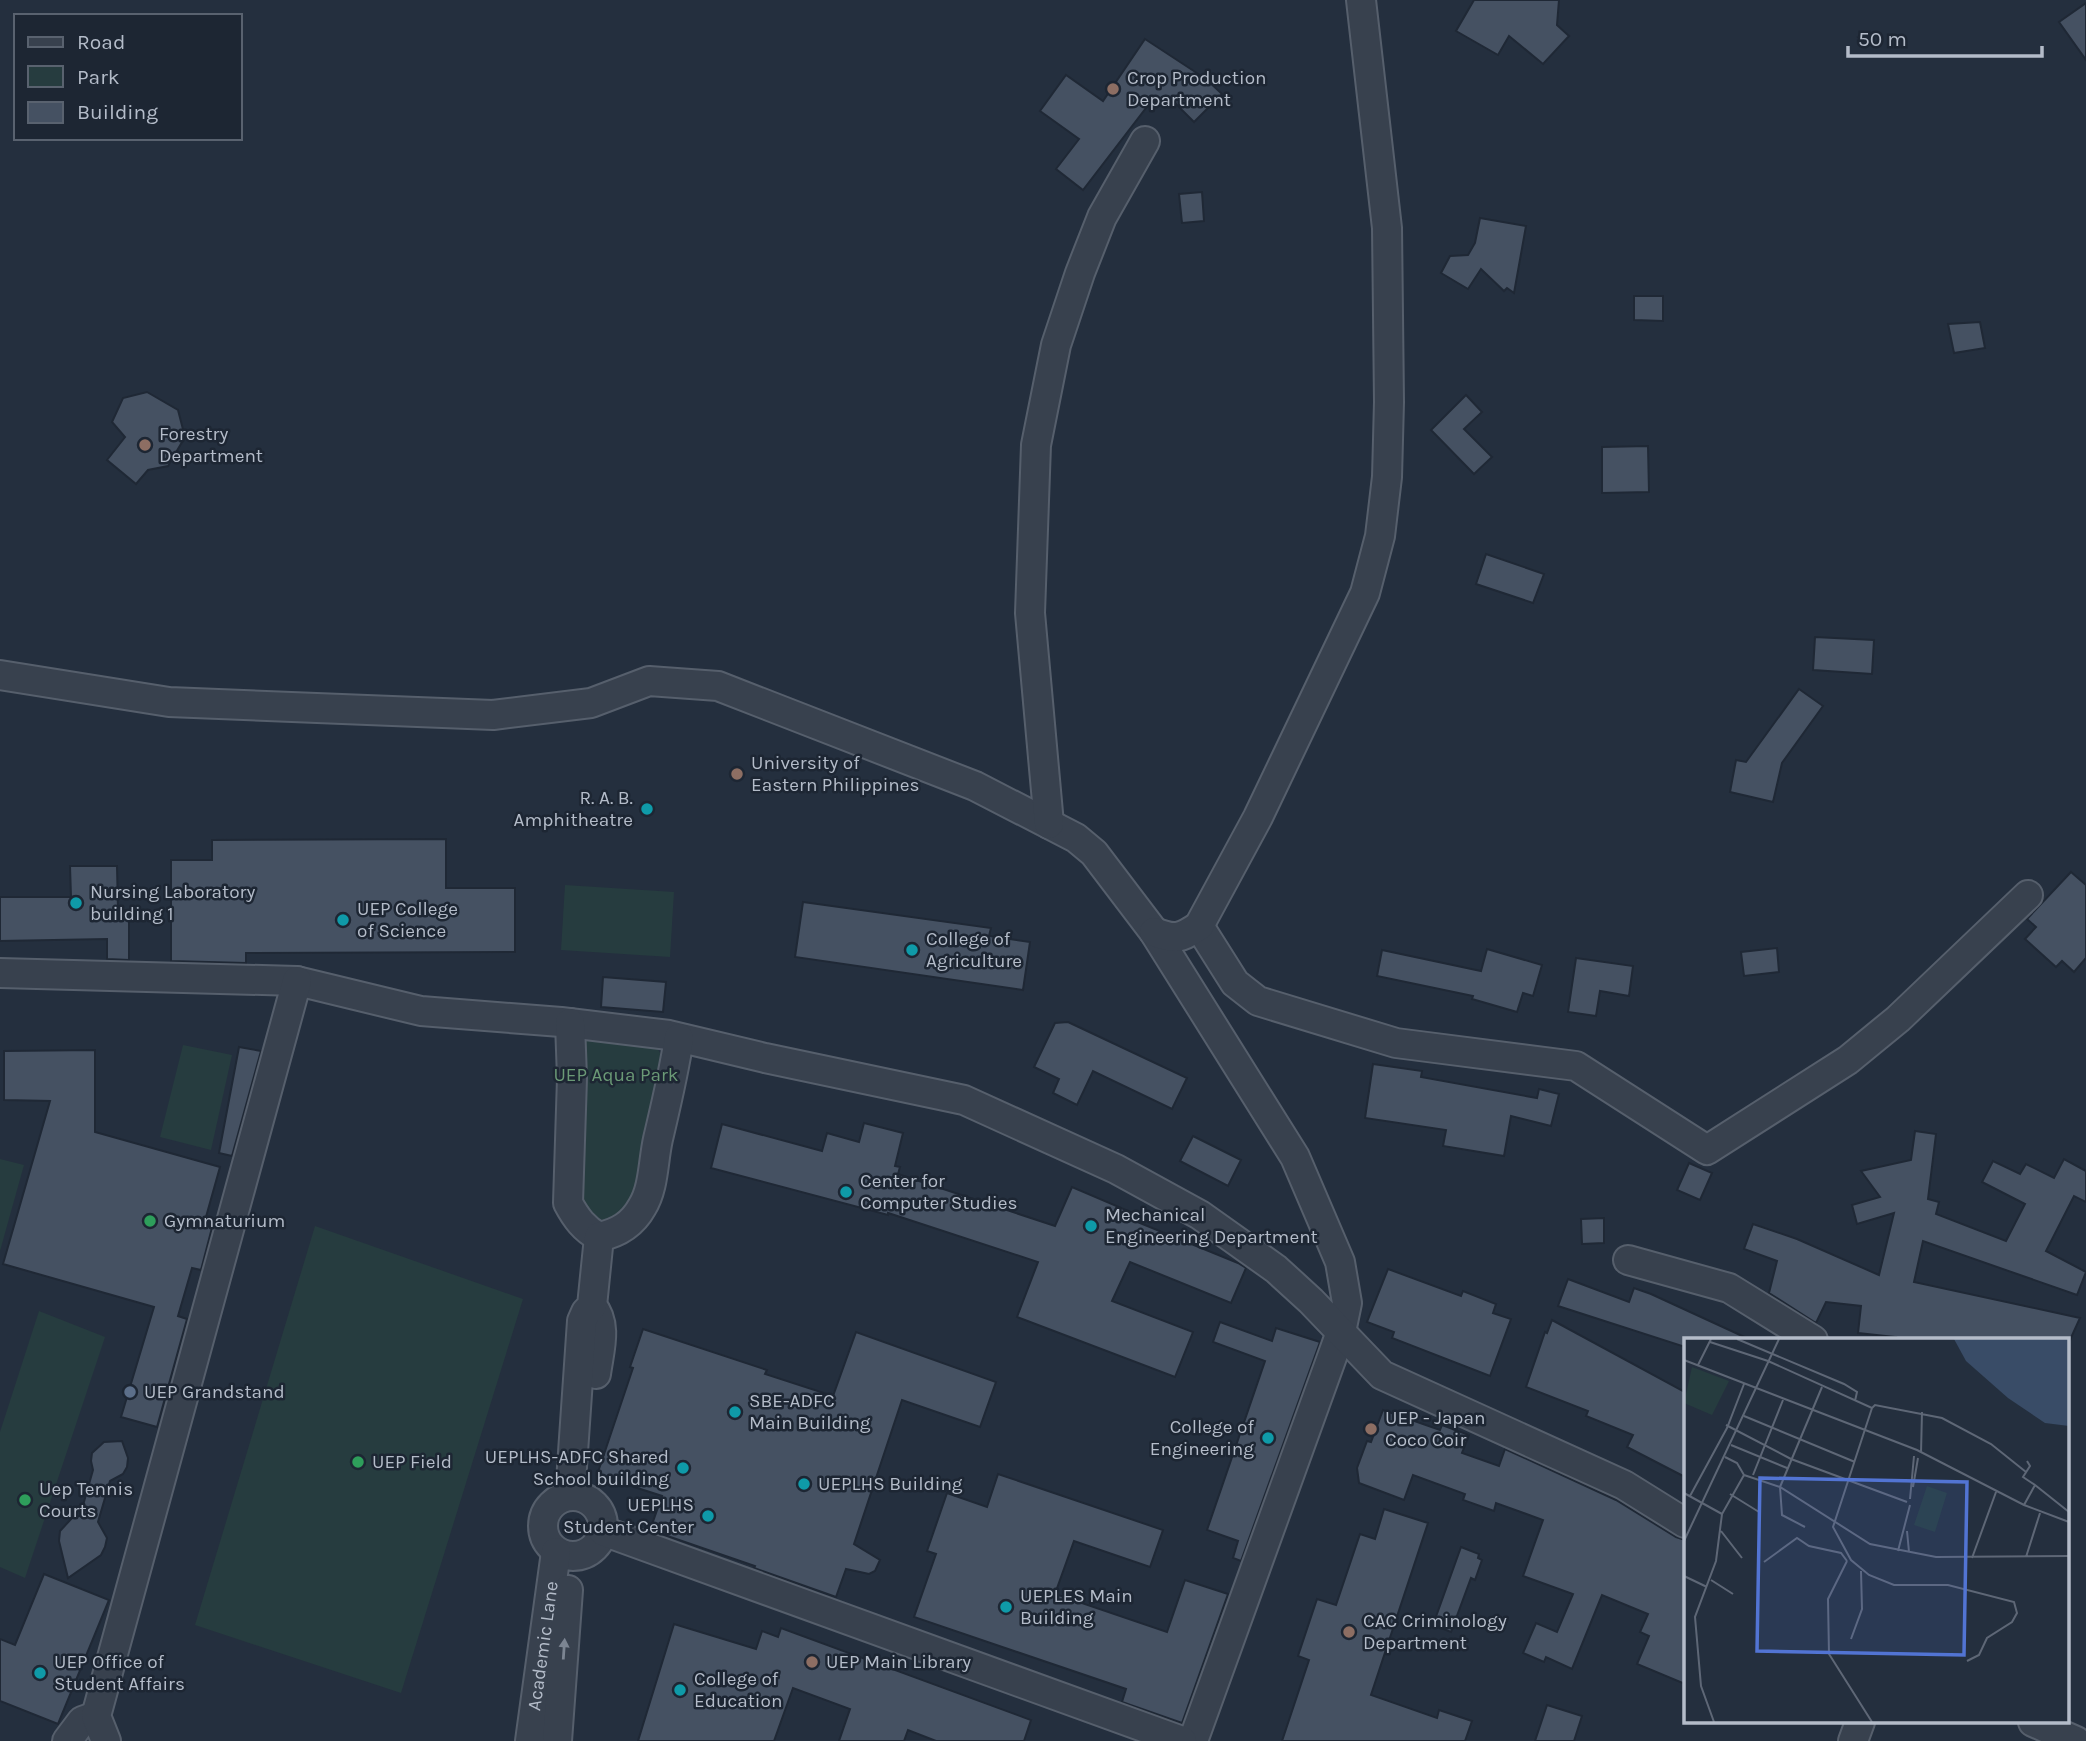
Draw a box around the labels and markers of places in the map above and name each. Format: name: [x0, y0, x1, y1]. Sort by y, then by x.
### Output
place label: Crop Production Department: [1127, 67, 1267, 111]
marker: Crop Production Department: [1105, 81, 1121, 97]
place label: Forestry Department: [159, 423, 263, 467]
marker: Forestry Department: [137, 437, 153, 453]
place label: University of Eastern Philippines: [751, 752, 920, 796]
marker: University of Eastern Philippines: [729, 766, 745, 782]
place label: R. A. B. Amphitheatre: [513, 787, 633, 831]
marker: R. A. B. Amphitheatre: [639, 801, 655, 817]
place label: Nursing Laboratory building 1: [90, 881, 255, 925]
marker: Nursing Laboratory building 1: [68, 895, 84, 911]
place label: UEP College of Science: [357, 898, 458, 942]
marker: UEP College of Science: [335, 912, 351, 928]
place label: College of Agriculture: [926, 928, 1022, 972]
marker: College of Agriculture: [904, 942, 920, 958]
place label: Center for Computer Studies: [860, 1170, 1018, 1214]
marker: Center for Computer Studies: [838, 1184, 854, 1200]
place label: Mechanical Engineering Department: [1105, 1204, 1318, 1248]
place label: Gymnaturium: [164, 1210, 285, 1232]
marker: Gymnaturium: [142, 1213, 158, 1229]
marker: Mechanical Engineering Department: [1083, 1218, 1099, 1234]
place label: UEP Grandstand: [144, 1381, 285, 1403]
marker: UEP Grandstand: [122, 1384, 138, 1400]
place label: SBE-ADFC Main Building: [749, 1390, 871, 1434]
marker: SBE-ADFC Main Building: [727, 1404, 743, 1420]
place label: UEP - Japan Coco Coir: [1385, 1407, 1485, 1451]
place label: College of Engineering: [1150, 1416, 1254, 1460]
marker: UEP - Japan Coco Coir: [1363, 1421, 1379, 1437]
marker: College of Engineering: [1260, 1430, 1276, 1446]
place label: UEPLHS-ADFC Shared School building: [485, 1446, 669, 1490]
place label: UEP Field: [372, 1451, 452, 1473]
marker: UEP Field: [350, 1454, 366, 1470]
marker: UEPLHS-ADFC Shared School building: [675, 1460, 691, 1476]
place label: UEPLHS Building: [818, 1473, 963, 1495]
marker: UEPLHS Building: [796, 1476, 812, 1492]
place label: Uep Tennis Courts: [39, 1478, 133, 1522]
marker: Uep Tennis Courts: [17, 1492, 33, 1508]
place label: UEPLHS Student Center: [563, 1494, 694, 1538]
marker: UEPLHS Student Center: [700, 1508, 716, 1524]
place label: UEPLES Main Building: [1020, 1585, 1133, 1629]
marker: UEPLES Main Building: [998, 1599, 1014, 1615]
place label: CAC Criminology Department: [1363, 1610, 1507, 1654]
marker: CAC Criminology Department: [1341, 1624, 1357, 1640]
place label: UEP Office of Student Affairs: [54, 1651, 185, 1695]
place label: UEP Main Library: [826, 1651, 971, 1673]
marker: UEP Main Library: [804, 1654, 820, 1670]
marker: UEP Office of Student Affairs: [32, 1665, 48, 1681]
place label: College of Education: [694, 1668, 782, 1712]
marker: College of Education: [672, 1682, 688, 1698]

